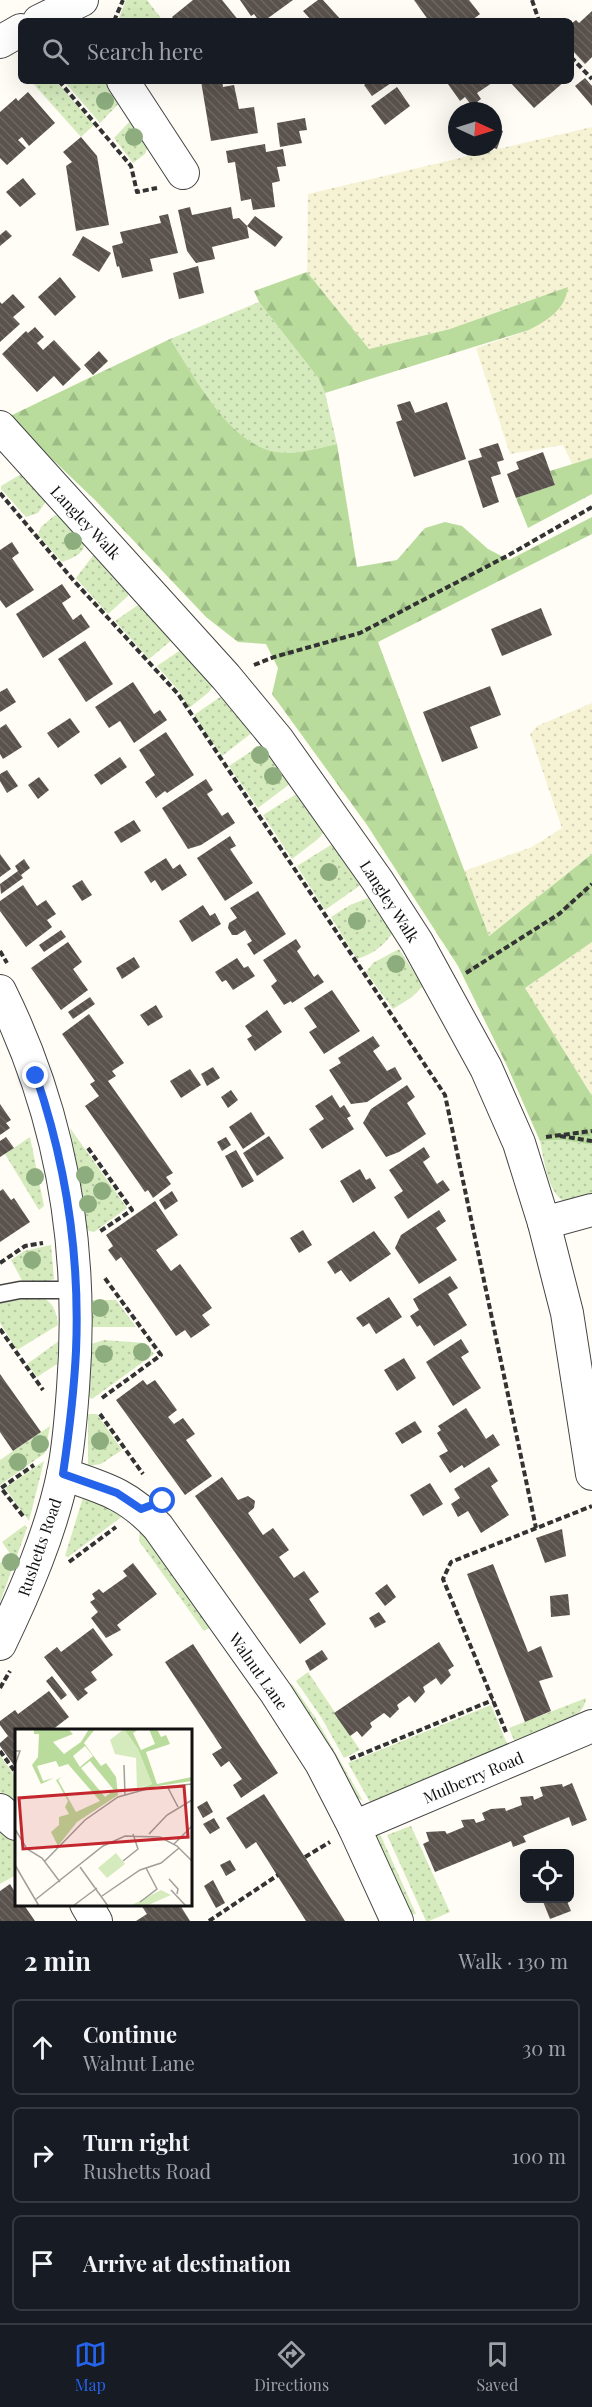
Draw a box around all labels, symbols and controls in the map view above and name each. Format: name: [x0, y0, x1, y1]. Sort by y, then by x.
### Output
search box: [18, 18, 574, 84]
icon: search: [39, 35, 72, 68]
text: Search here: [87, 36, 203, 66]
north arrow: [448, 102, 502, 156]
street label: Langley Walk: [46, 481, 126, 564]
street label: Langley Walk: [356, 856, 424, 946]
route end: [22, 1062, 48, 1088]
route start: [149, 1487, 175, 1513]
street label: Rushetts Road: [12, 1495, 66, 1599]
street label: Walnut Lane: [224, 1628, 293, 1714]
inset map: [15, 1729, 192, 1906]
street label: Mulberry Road: [420, 1746, 526, 1808]
map controls: [520, 1849, 574, 1903]
button: locate: [520, 1849, 574, 1903]
text: 2 min: [24, 1943, 91, 1978]
text: Walk · 130 m: [458, 1947, 568, 1974]
text: Continue: [83, 2019, 177, 2049]
icon: ahead: [26, 2031, 59, 2064]
text: 30 m: [522, 2034, 566, 2061]
text: Walnut Lane: [83, 2049, 195, 2076]
text: Turn right: [83, 2127, 189, 2157]
icon: right: [26, 2139, 59, 2172]
text: 100 m: [512, 2142, 566, 2169]
text: Rushetts Road: [83, 2157, 211, 2184]
icon: arrive: [26, 2247, 59, 2280]
text: Arrive at destination: [83, 2248, 291, 2278]
tab: Map: [74, 2338, 107, 2395]
tab: Directions: [254, 2338, 329, 2395]
tab: Saved: [477, 2338, 518, 2395]

